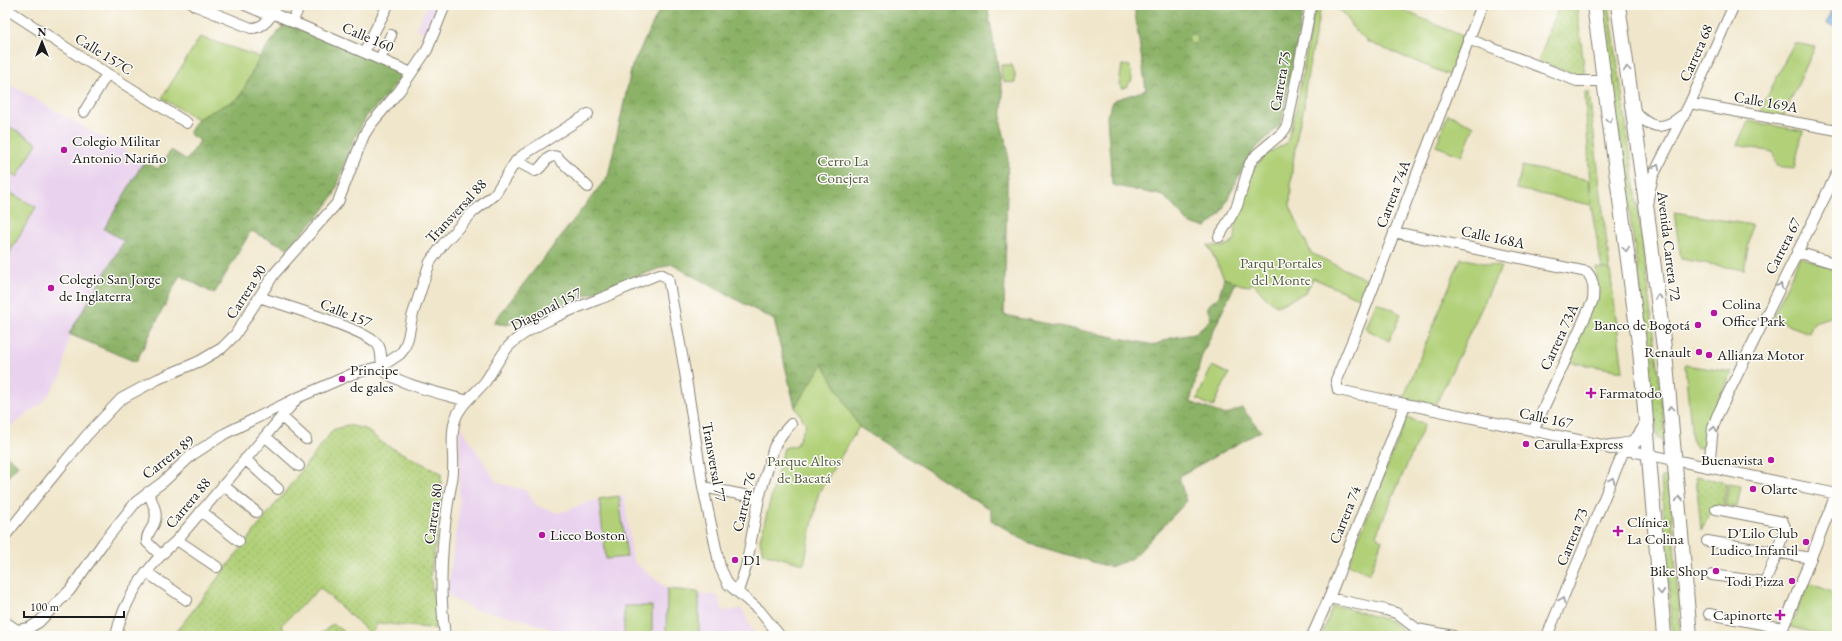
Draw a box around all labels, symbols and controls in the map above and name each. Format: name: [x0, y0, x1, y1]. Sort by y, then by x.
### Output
street label: Calle 160: [339, 17, 397, 56]
street label: Carrera 68: [1674, 21, 1717, 84]
north arrow: [22, 22, 62, 62]
text: N: [38, 25, 47, 39]
street label: Calle 157C: [72, 28, 137, 79]
street label: Carrera 75: [1265, 49, 1294, 113]
one-way arrow: [1623, 66, 1632, 72]
street label: Calle 169A: [1733, 87, 1800, 117]
one-way arrow: [1605, 117, 1614, 123]
place label: Colegio Militar Antonio Nariño: [71, 131, 166, 167]
marker: Colegio Militar Antonio Nariño: [59, 145, 69, 155]
park label: Cerro La Conejera: [817, 151, 869, 187]
street label: Carrera 74A: [1371, 157, 1414, 230]
one-way arrow: [1653, 164, 1660, 171]
street label: Transversal 88: [421, 174, 490, 247]
street label: Avenida Carrera 72: [1653, 189, 1686, 303]
street label: Carrera 67: [1760, 214, 1805, 277]
street label: Calle 168A: [1459, 220, 1527, 253]
one-way arrow: [1621, 246, 1630, 252]
park label: Parqu Portales del Monte: [1240, 253, 1322, 289]
street label: Carrera 90: [221, 261, 270, 322]
place label: Colegio San Jorge de Inglaterra: [59, 269, 161, 305]
street label: Diagonal 157: [507, 282, 585, 335]
one-way arrow: [1775, 282, 1783, 290]
marker: Colegio San Jorge de Inglaterra: [46, 283, 56, 293]
street label: Calle 157: [317, 294, 376, 332]
one-way arrow: [1654, 294, 1663, 300]
place label: Colina Office Park: [1722, 294, 1786, 330]
street label: Carrera 73A: [1535, 300, 1582, 373]
marker: Colina Office Park: [1709, 308, 1719, 318]
place label: Banco de Bogotá: [1594, 315, 1690, 334]
marker: Banco de Bogotá: [1693, 320, 1703, 330]
place label: Renault: [1644, 342, 1691, 361]
place label: Allianza Motor: [1716, 345, 1805, 364]
marker: Renault: [1694, 347, 1704, 357]
marker: Allianza Motor: [1704, 350, 1714, 360]
place label: Principe de gales: [350, 360, 398, 396]
marker: Principe de gales: [337, 374, 347, 384]
place label: Farmatodo: [1599, 383, 1662, 402]
marker: Farmatodo: [1586, 388, 1596, 398]
street label: Calle 167: [1518, 403, 1575, 433]
one-way arrow: [1666, 405, 1675, 411]
street label: Transversal 77: [698, 420, 731, 504]
one-way arrow: [1709, 425, 1717, 432]
street label: Carrera 89: [138, 430, 198, 483]
place label: Carulla Express: [1534, 434, 1623, 453]
marker: Carulla Express: [1521, 439, 1531, 449]
place label: Buenavista: [1701, 450, 1763, 469]
park label: Parque Altos de Bacatá: [767, 451, 841, 487]
marker: Buenavista: [1766, 455, 1776, 465]
street label: Carrera 76: [727, 470, 760, 534]
street label: Carrera 88: [161, 473, 214, 532]
one-way arrow: [1607, 476, 1615, 483]
place label: Olarte: [1761, 479, 1798, 498]
street label: Carrera 80: [419, 482, 446, 545]
street label: Carrera 74: [1324, 482, 1365, 547]
marker: Olarte: [1748, 484, 1758, 494]
one-way arrow: [1675, 496, 1684, 502]
street label: Carrera 73: [1551, 505, 1592, 569]
place label: Clínica La Colina: [1627, 512, 1684, 548]
place label: D'Lilo Club Ludico Infantil: [1711, 523, 1798, 559]
place label: Liceo Boston: [550, 525, 626, 544]
marker: Clínica La Colina: [1612, 525, 1624, 537]
marker: Liceo Boston: [537, 530, 547, 540]
marker: D'Lilo Club Ludico Infantil: [1801, 537, 1811, 547]
place label: D1: [743, 550, 762, 569]
marker: D1: [730, 555, 740, 565]
place label: Bike Shop: [1650, 561, 1708, 580]
marker: Bike Shop: [1711, 566, 1721, 576]
place label: Todi Pizza: [1725, 571, 1784, 590]
marker: Todi Pizza: [1787, 576, 1797, 586]
one-way arrow: [1657, 589, 1666, 595]
scale bar: [24, 593, 124, 619]
one-way arrow: [1557, 596, 1565, 604]
text: 100 m: [30, 599, 60, 615]
place label: Capinorte: [1713, 605, 1772, 624]
marker: Capinorte: [1775, 610, 1785, 620]

